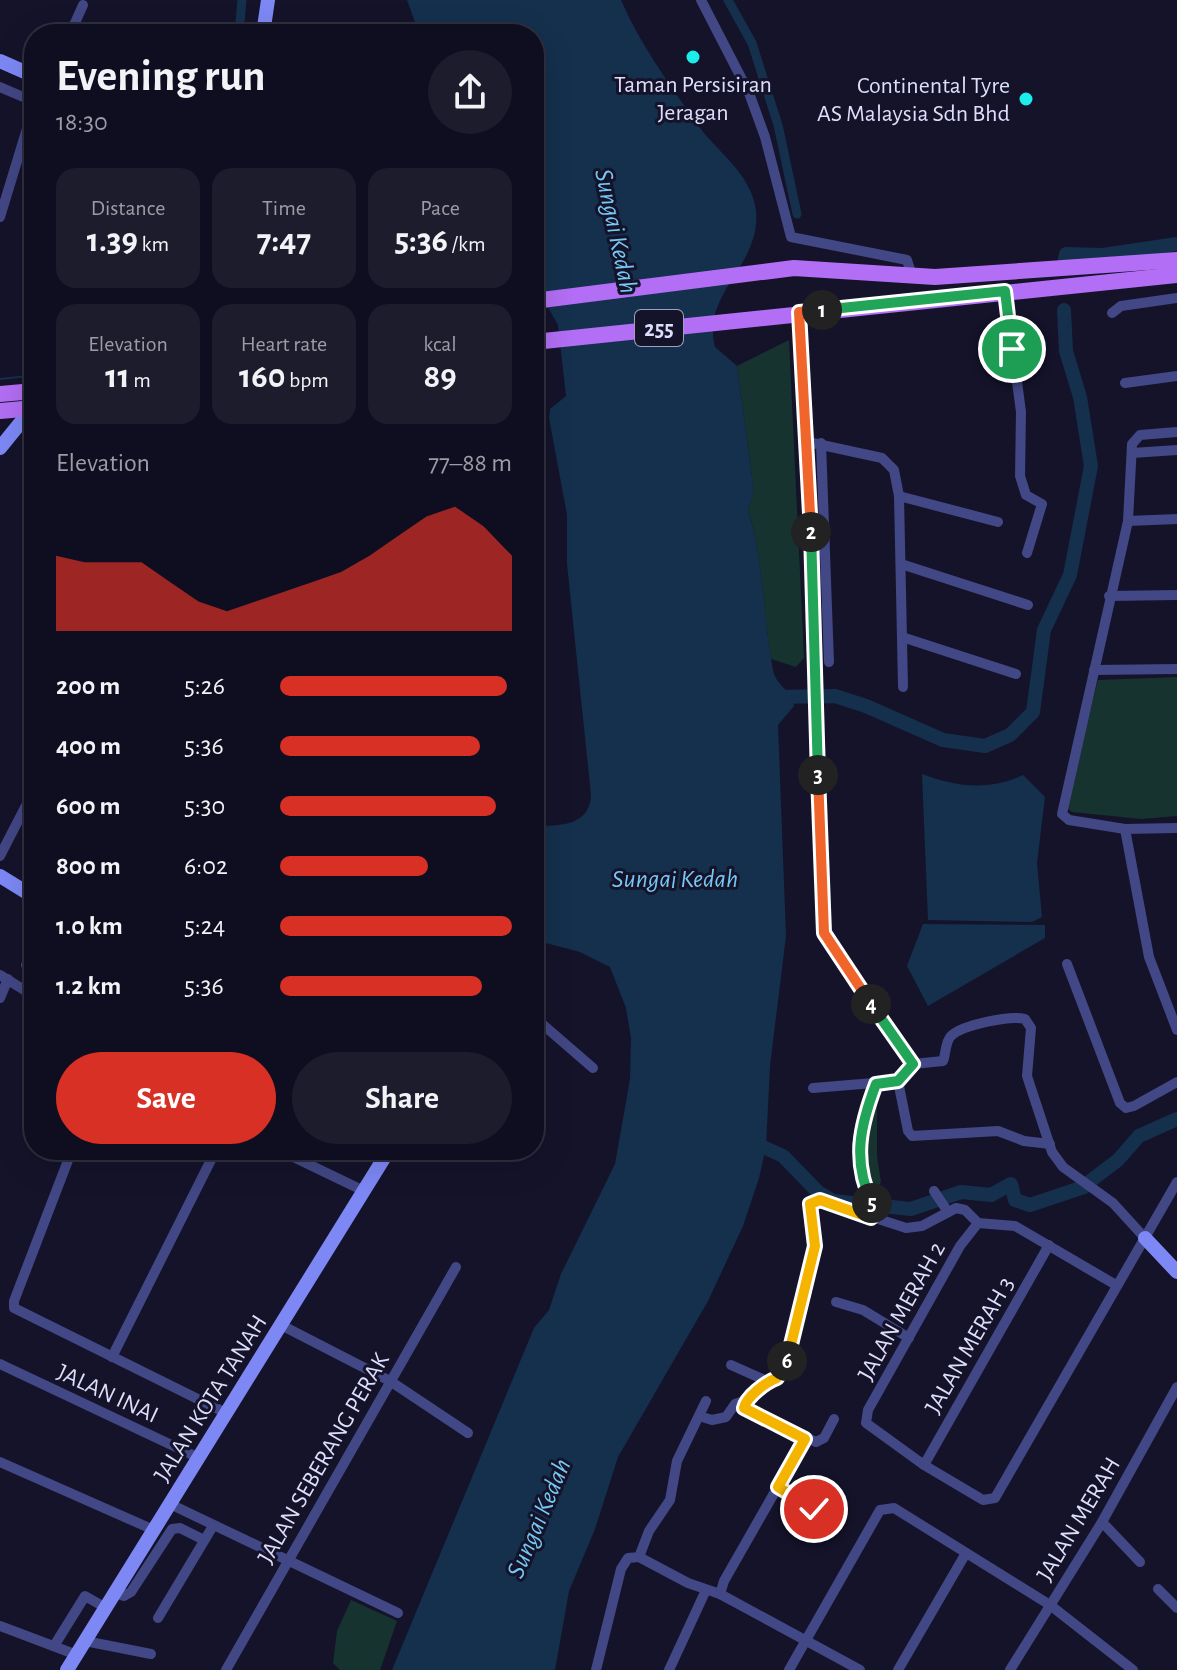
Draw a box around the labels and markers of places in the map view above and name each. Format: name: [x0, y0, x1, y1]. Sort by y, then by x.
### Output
marker: Taman Persisiran Jeragan: [684, 48, 702, 66]
place label: Taman Persisiran Jeragan: [614, 73, 772, 125]
place label: Continental Tyre AS Malaysia Sdn Bhd: [817, 74, 1010, 126]
marker: Continental Tyre AS Malaysia Sdn Bhd: [1017, 90, 1035, 108]
pin: 1: [802, 290, 842, 330]
pin: [978, 315, 1046, 383]
pin: 2: [791, 512, 831, 552]
pin: 3: [798, 755, 838, 795]
pin: 4: [851, 984, 891, 1024]
pin: 5: [852, 1183, 892, 1223]
pin: 6: [767, 1341, 807, 1381]
pin: [780, 1475, 848, 1543]

